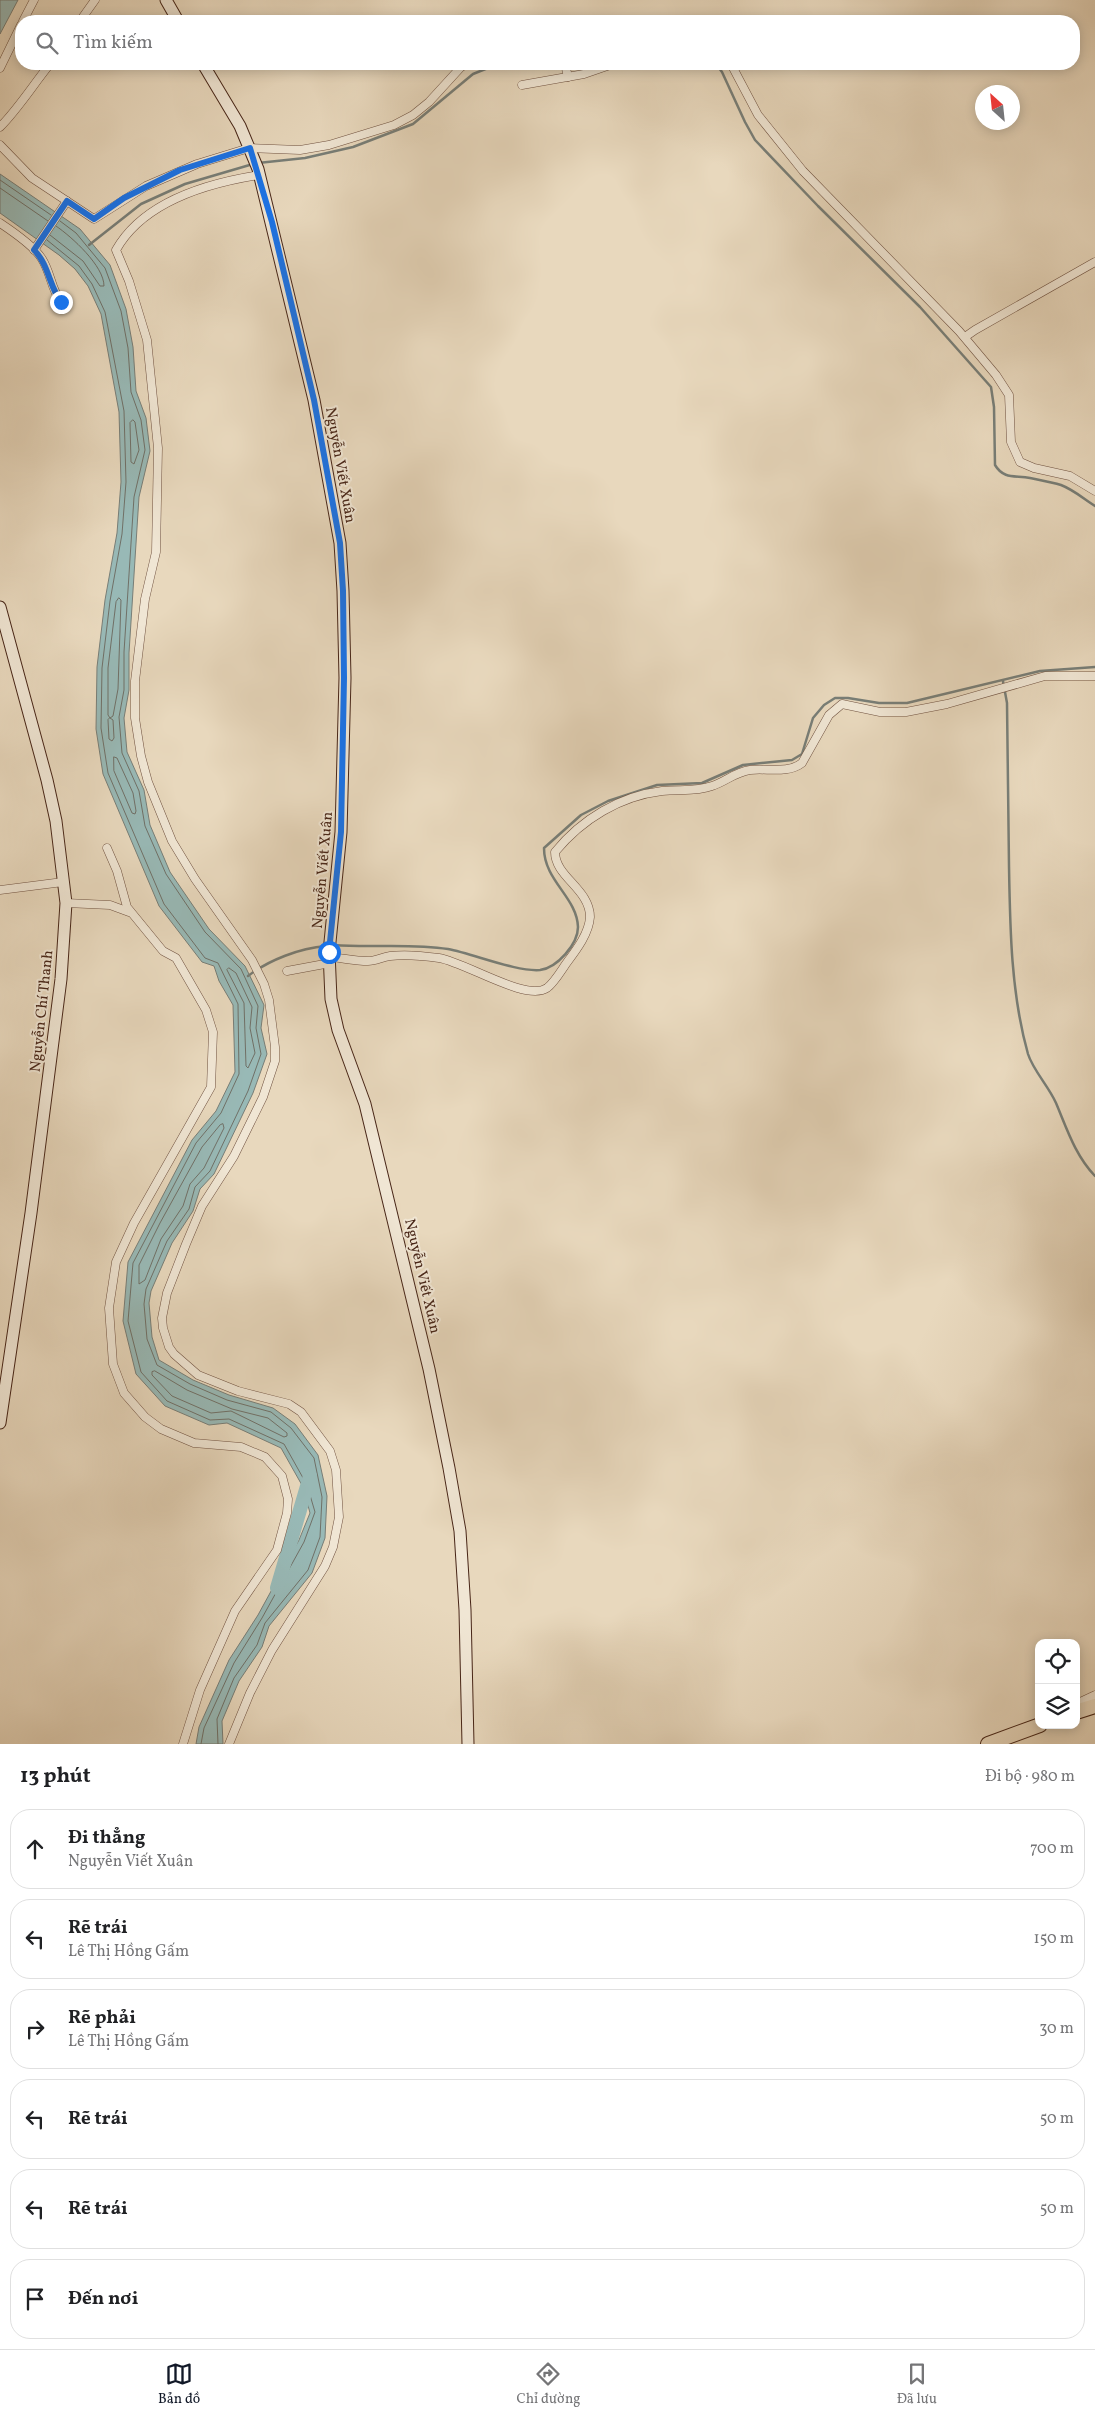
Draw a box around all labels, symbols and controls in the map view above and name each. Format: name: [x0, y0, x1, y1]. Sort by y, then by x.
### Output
search box: [15, 15, 1080, 70]
icon: search: [33, 29, 61, 57]
text: Tìm kiếm: [73, 30, 153, 56]
north arrow: [975, 85, 1020, 130]
route end: [50, 291, 73, 314]
street label: Nguyễn Viết Xuân: [319, 406, 360, 525]
street label: Nguyễn Viết Xuân: [308, 811, 339, 930]
route start: [318, 941, 341, 964]
street label: Nguyễn Chí Thanh: [26, 949, 59, 1073]
street label: Nguyễn Viết Xuân: [398, 1217, 445, 1336]
map controls: [1035, 1639, 1080, 1729]
button: locate: [1035, 1639, 1080, 1684]
button: layers: [1035, 1684, 1080, 1729]
text: 13 phút: [20, 1762, 91, 1791]
text: Đi bộ · 980 m: [985, 1766, 1075, 1788]
text: Đi thẳng: [68, 1825, 145, 1851]
icon: ahead: [21, 1835, 49, 1863]
text: 700 m: [1030, 1838, 1074, 1860]
text: Nguyễn Viết Xuân: [68, 1851, 193, 1873]
text: Rẽ trái: [68, 1915, 128, 1941]
icon: left: [21, 1925, 49, 1953]
text: 150 m: [1033, 1928, 1074, 1950]
text: Lê Thị Hồng Gấm: [68, 1941, 189, 1963]
text: Rẽ phải: [68, 2005, 136, 2031]
icon: right: [21, 2015, 49, 2043]
text: 30 m: [1039, 2018, 1074, 2040]
text: Lê Thị Hồng Gấm: [68, 2031, 189, 2053]
icon: left: [21, 2105, 49, 2133]
text: Rẽ trái: [68, 2106, 128, 2132]
text: 50 m: [1040, 2108, 1074, 2130]
icon: left: [21, 2195, 49, 2223]
text: Rẽ trái: [68, 2196, 128, 2222]
text: 50 m: [1040, 2198, 1074, 2220]
icon: arrive: [21, 2285, 49, 2313]
text: Đến nơi: [68, 2286, 138, 2312]
tab: Bản đồ: [158, 2360, 200, 2409]
tab: Chỉ đường: [516, 2360, 580, 2409]
tab: Đã lưu: [897, 2360, 937, 2409]

